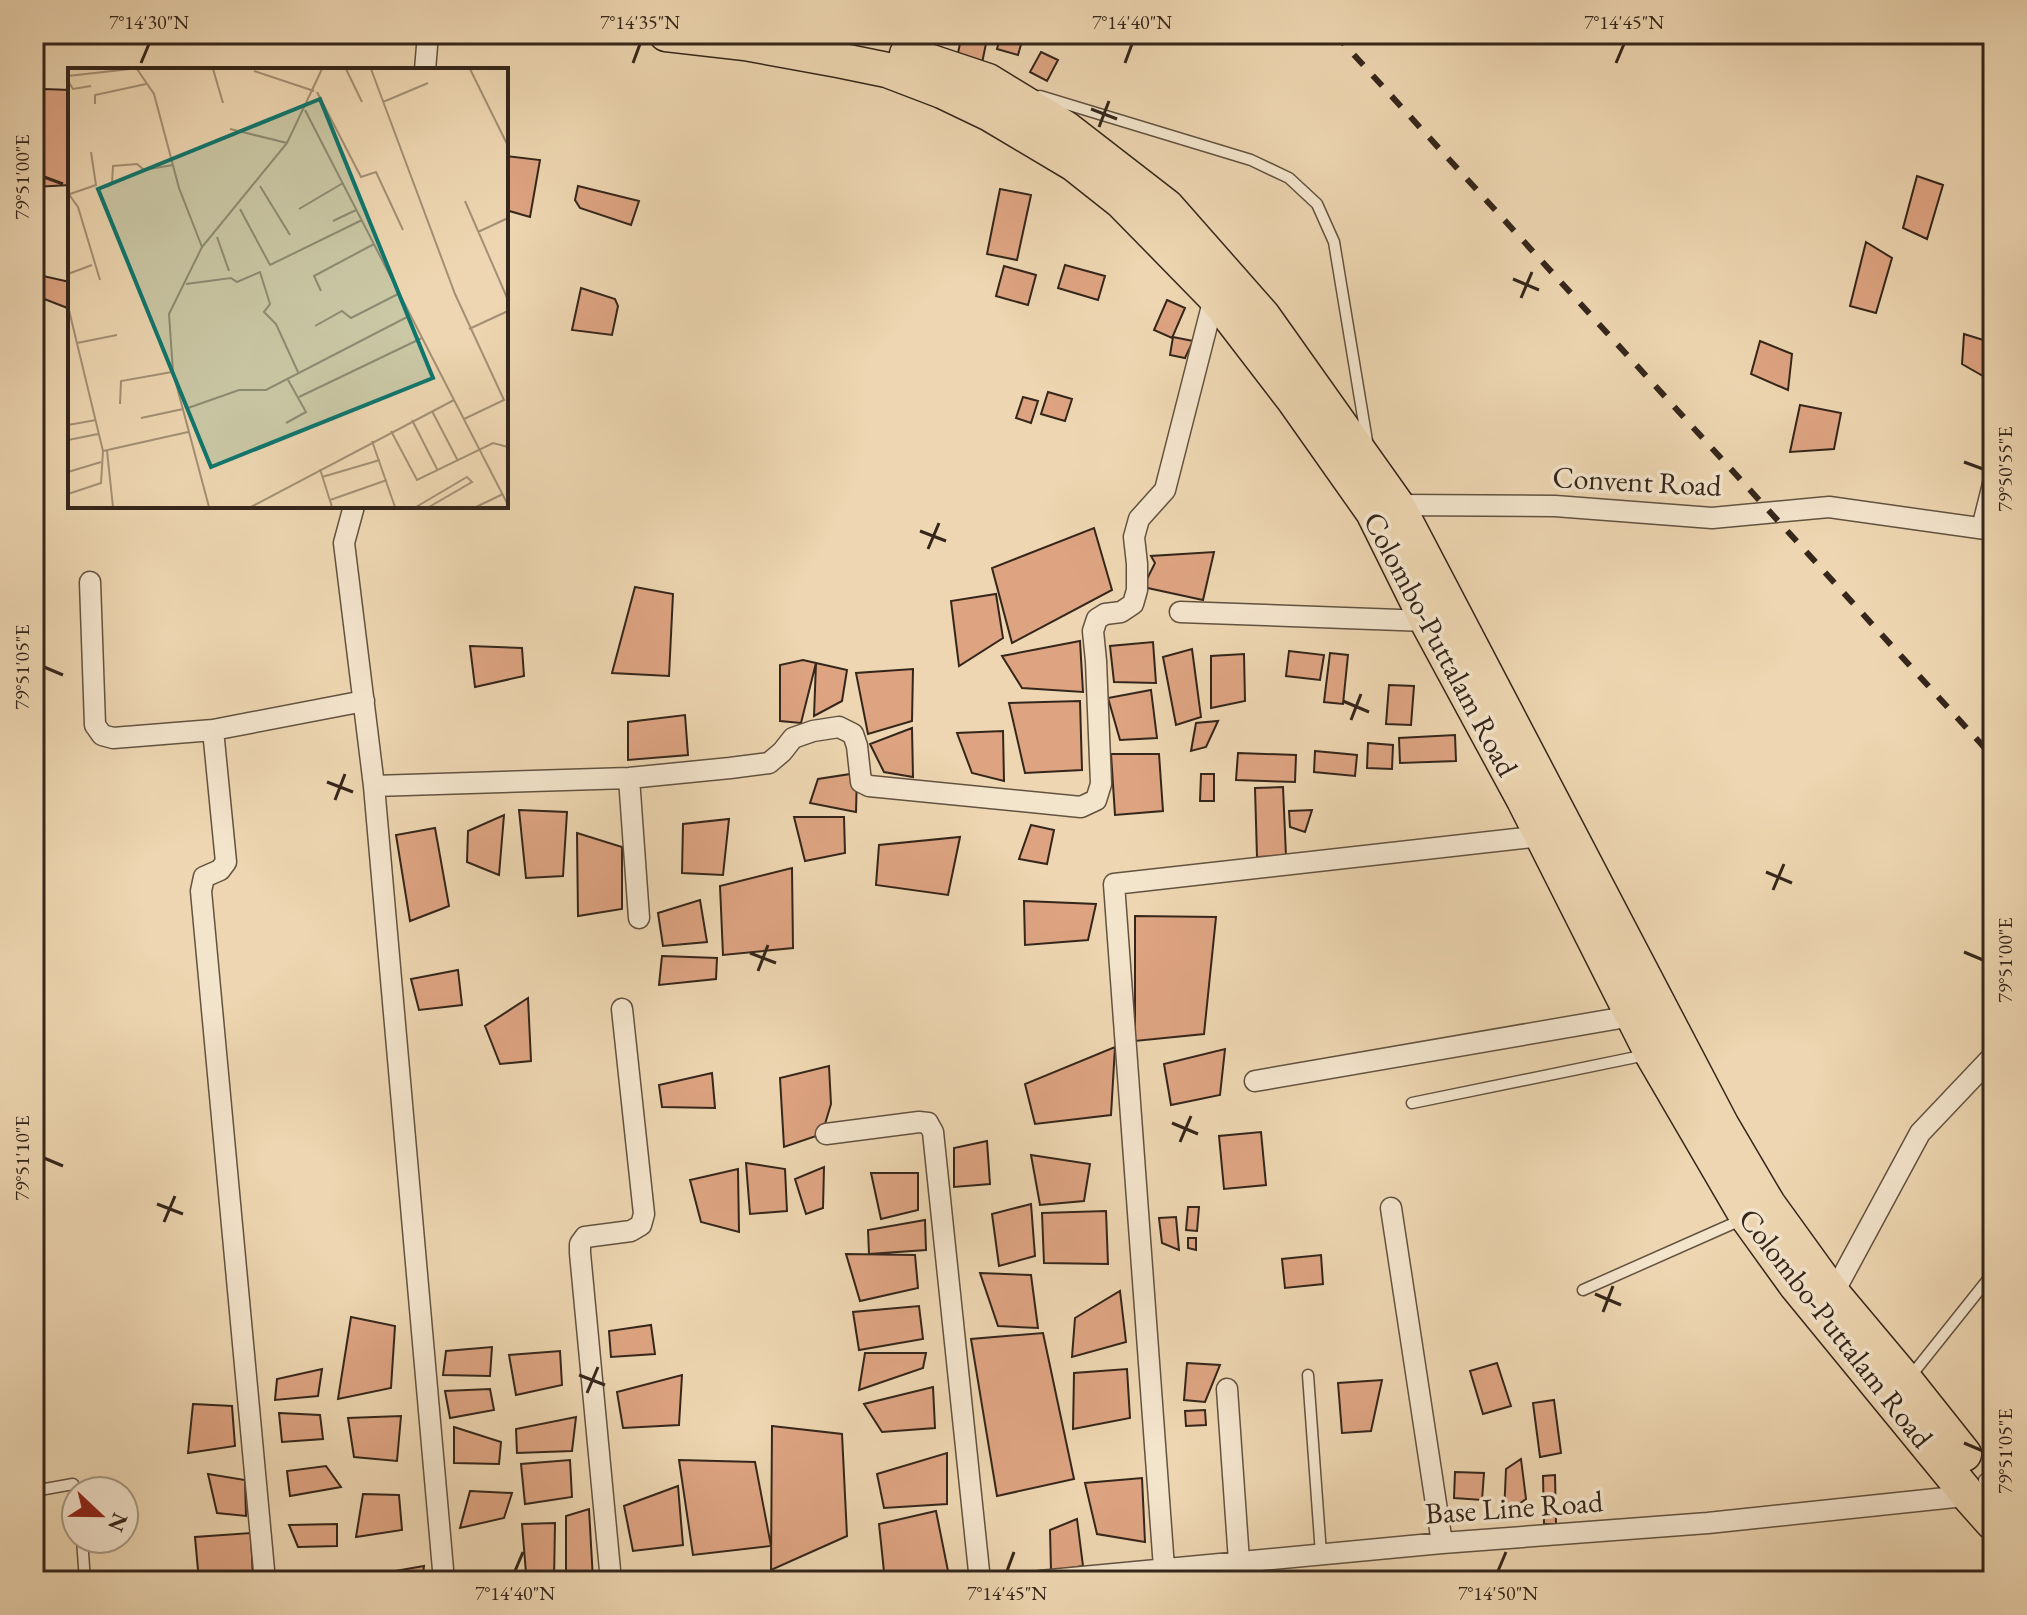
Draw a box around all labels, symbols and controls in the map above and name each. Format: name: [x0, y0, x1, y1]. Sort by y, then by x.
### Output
text: 7°14'30"N: [109, 9, 189, 35]
text: 7°14'35"N: [600, 9, 680, 35]
text: 7°14'40"N: [1092, 9, 1172, 35]
text: 7°14'45"N: [1584, 9, 1664, 35]
inset map: [68, 68, 508, 508]
text: 79°51'00"E: [9, 134, 35, 220]
text: 79°50'55"E: [1992, 426, 2018, 512]
street label: Convent Road: [1551, 457, 1723, 505]
street label: Colombo-Puttalam Road: [1355, 505, 1528, 784]
text: 79°51'05"E: [9, 624, 35, 710]
text: 79°51'00"E: [1992, 917, 2018, 1003]
text: 79°51'10"E: [9, 1115, 35, 1201]
street label: Colombo-Puttalam Road: [1730, 1200, 1942, 1457]
text: 79°51'05"E: [1992, 1408, 2018, 1494]
north arrow: [60, 1475, 140, 1555]
street label: Base Line Road: [1424, 1481, 1605, 1533]
text: N: [101, 1509, 135, 1536]
text: 7°14'40"N: [475, 1580, 555, 1606]
text: 7°14'45"N: [967, 1580, 1047, 1606]
text: 7°14'50"N: [1458, 1580, 1538, 1606]

